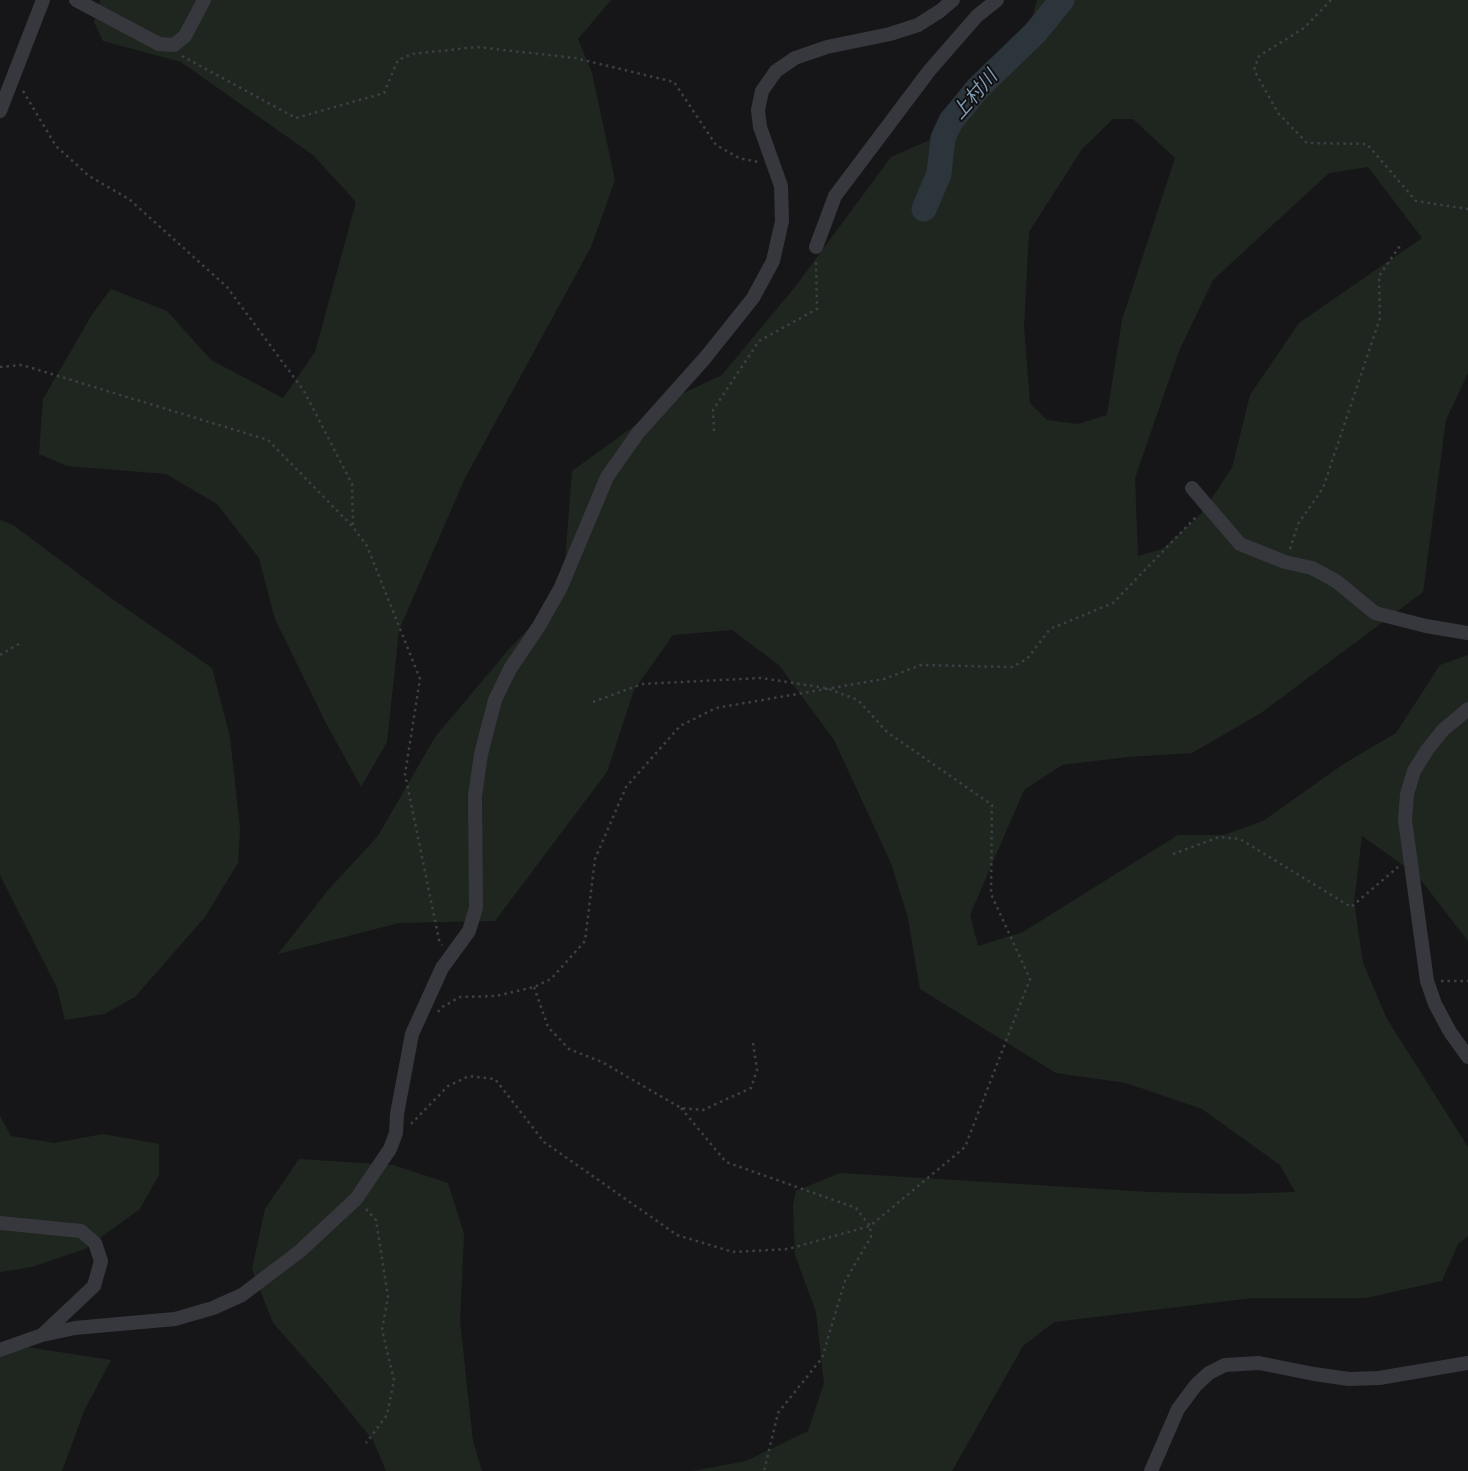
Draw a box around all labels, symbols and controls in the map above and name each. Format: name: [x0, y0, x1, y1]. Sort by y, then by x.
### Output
water label: 上村川: [948, 66, 1002, 124]

